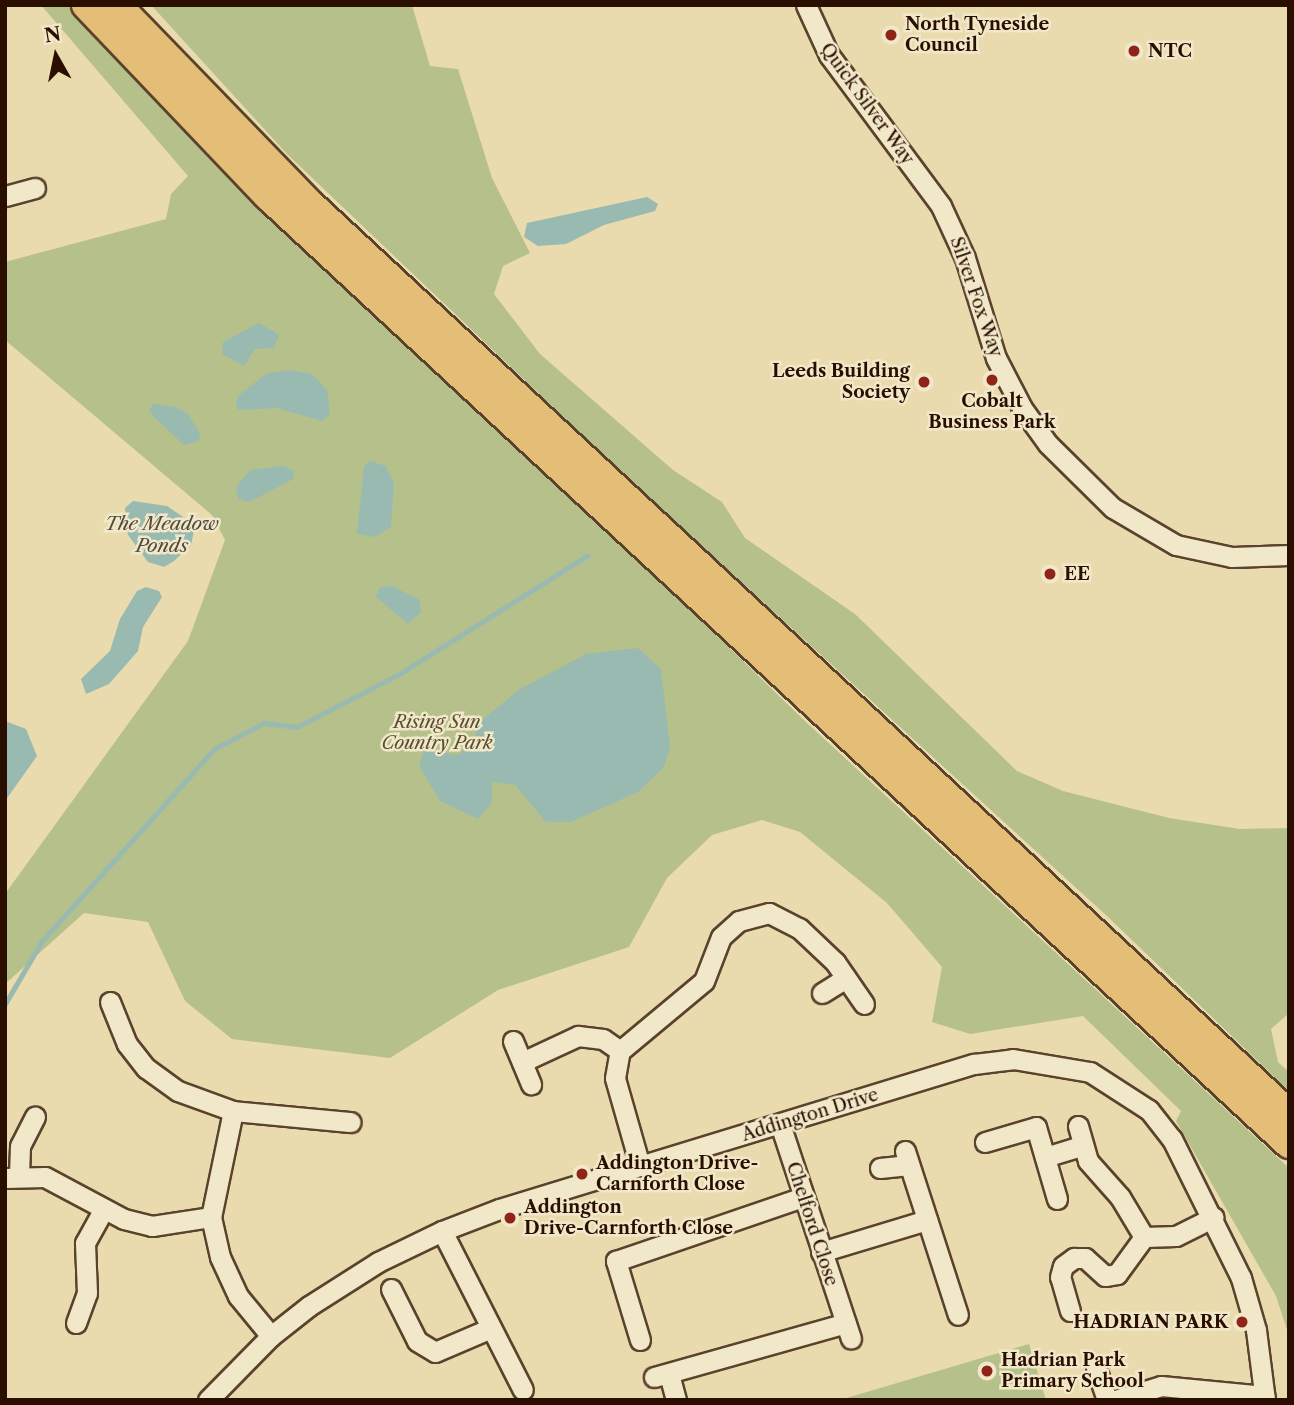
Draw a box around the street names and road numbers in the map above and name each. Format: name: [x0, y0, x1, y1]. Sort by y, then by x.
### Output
street label: Quick Silver Way: [815, 38, 919, 170]
street label: Silver Fox Way: [945, 233, 1007, 361]
street label: Addington Drive: [739, 1084, 881, 1146]
street label: Chelford Close: [782, 1159, 842, 1289]

